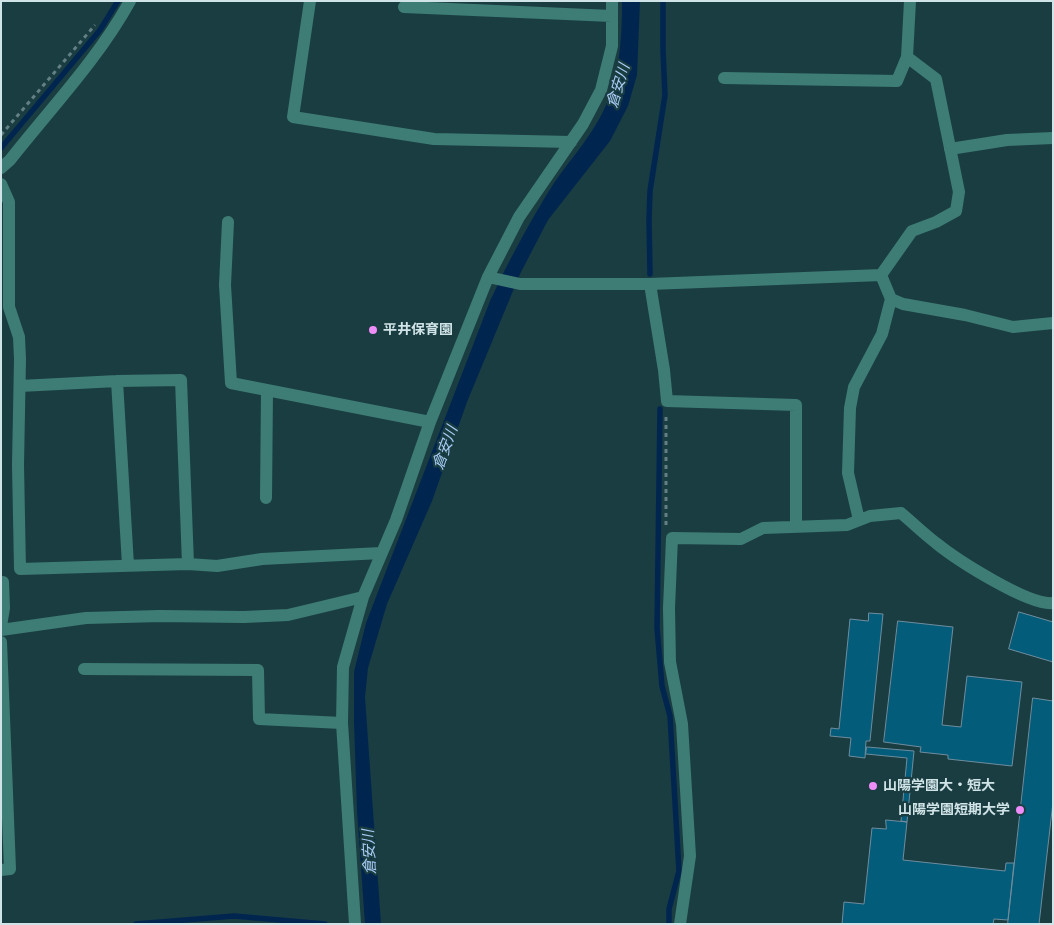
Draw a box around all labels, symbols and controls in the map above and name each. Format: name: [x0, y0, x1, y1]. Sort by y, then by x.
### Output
water label: 倉安川: [604, 62, 634, 110]
place label: 平井保育園: [383, 322, 453, 338]
marker: 平井保育園: [367, 324, 379, 336]
water label: 倉安川: [430, 424, 462, 472]
place label: 山陽学園大・短大: [883, 778, 995, 794]
marker: 山陽学園大・短大: [867, 780, 879, 792]
place label: 山陽学園短期大学: [898, 802, 1010, 818]
marker: 山陽学園短期大学: [1014, 804, 1026, 816]
water label: 倉安川: [360, 829, 380, 875]

